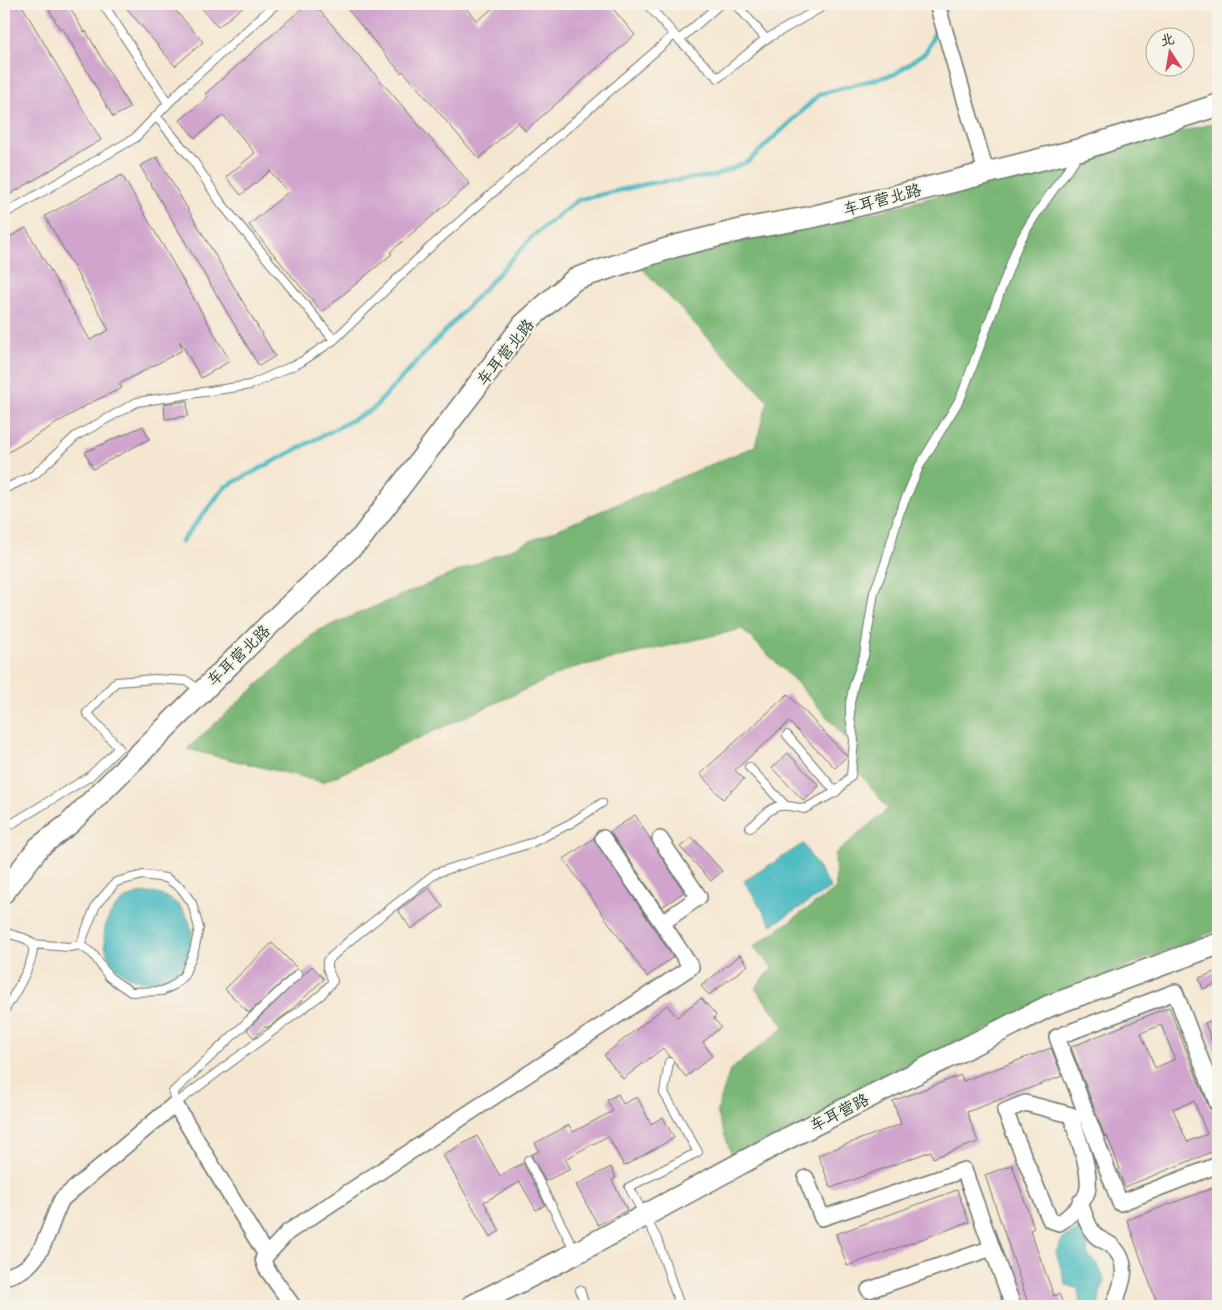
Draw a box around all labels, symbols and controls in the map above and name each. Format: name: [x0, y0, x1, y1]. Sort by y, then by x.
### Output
north arrow: [1144, 28, 1194, 78]
text: 北: [1159, 30, 1176, 51]
street label: 车耳营北路: [841, 180, 924, 221]
street label: 车耳营北路: [473, 315, 540, 391]
street label: 车耳营北路: [203, 621, 275, 691]
street label: 车耳营路: [806, 1089, 873, 1137]

